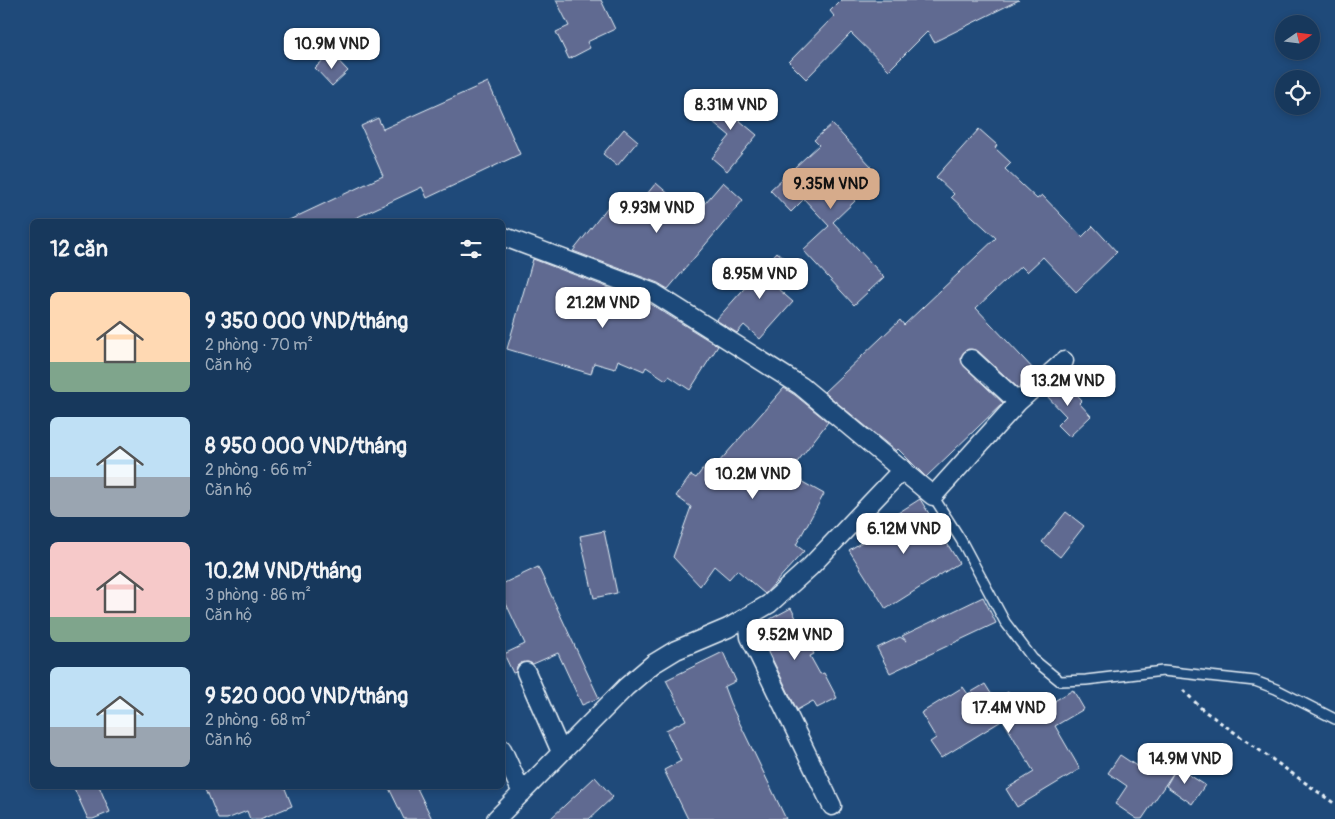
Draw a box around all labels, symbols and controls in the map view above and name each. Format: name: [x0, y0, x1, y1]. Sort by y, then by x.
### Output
north arrow: [1275, 15, 1320, 60]
map controls: [1275, 15, 1320, 115]
pin: 10.9M VND: [275, 28, 389, 70]
text: 10.9M VND: [295, 34, 369, 54]
button: locate: [1275, 70, 1320, 115]
pin: 8.31M VND: [674, 88, 788, 131]
text: 8.31M VND: [695, 95, 767, 115]
pin: 9.35M VND: [774, 168, 888, 210]
text: 9.35M VND: [794, 174, 868, 194]
pin: 9.93M VND: [600, 192, 714, 234]
text: 9.93M VND: [620, 198, 694, 218]
icon: filters: [457, 235, 485, 263]
text: 12 căn: [50, 236, 108, 263]
pin: 8.95M VND: [703, 258, 817, 300]
text: 8.95M VND: [723, 264, 797, 284]
pin: 21.2M VND: [546, 286, 660, 329]
text: 21.2M VND: [566, 293, 640, 313]
text: 9 350 000 VND/tháng: [205, 308, 408, 335]
icon: home: [90, 312, 150, 372]
text: 2 phòng · 70 m²: [205, 335, 313, 355]
text: Căn hộ: [205, 355, 252, 375]
pin: 13.2M VND: [1011, 364, 1125, 407]
text: 13.2M VND: [1031, 371, 1105, 391]
text: 8 950 000 VND/tháng: [205, 433, 407, 460]
icon: home: [90, 437, 150, 497]
pin: 10.2M VND: [696, 458, 810, 500]
text: 2 phòng · 66 m²: [205, 460, 312, 480]
text: 10.2M VND: [715, 464, 791, 484]
text: Căn hộ: [205, 480, 252, 500]
pin: 6.12M VND: [847, 512, 961, 555]
text: 6.12M VND: [867, 519, 941, 539]
text: 10.2M VND/tháng: [205, 558, 362, 585]
icon: home: [90, 562, 150, 622]
text: 3 phòng · 86 m²: [205, 585, 311, 605]
text: Căn hộ: [205, 605, 252, 625]
pin: 9.52M VND: [738, 618, 852, 661]
text: 9.52M VND: [758, 625, 832, 645]
text: 9 520 000 VND/tháng: [205, 683, 408, 710]
icon: home: [90, 687, 150, 747]
pin: 17.4M VND: [952, 692, 1066, 734]
text: 17.4M VND: [973, 698, 1045, 718]
text: 2 phòng · 68 m²: [205, 710, 311, 730]
text: Căn hộ: [205, 730, 252, 750]
pin: 14.9M VND: [1128, 742, 1242, 785]
text: 14.9M VND: [1149, 749, 1221, 769]

